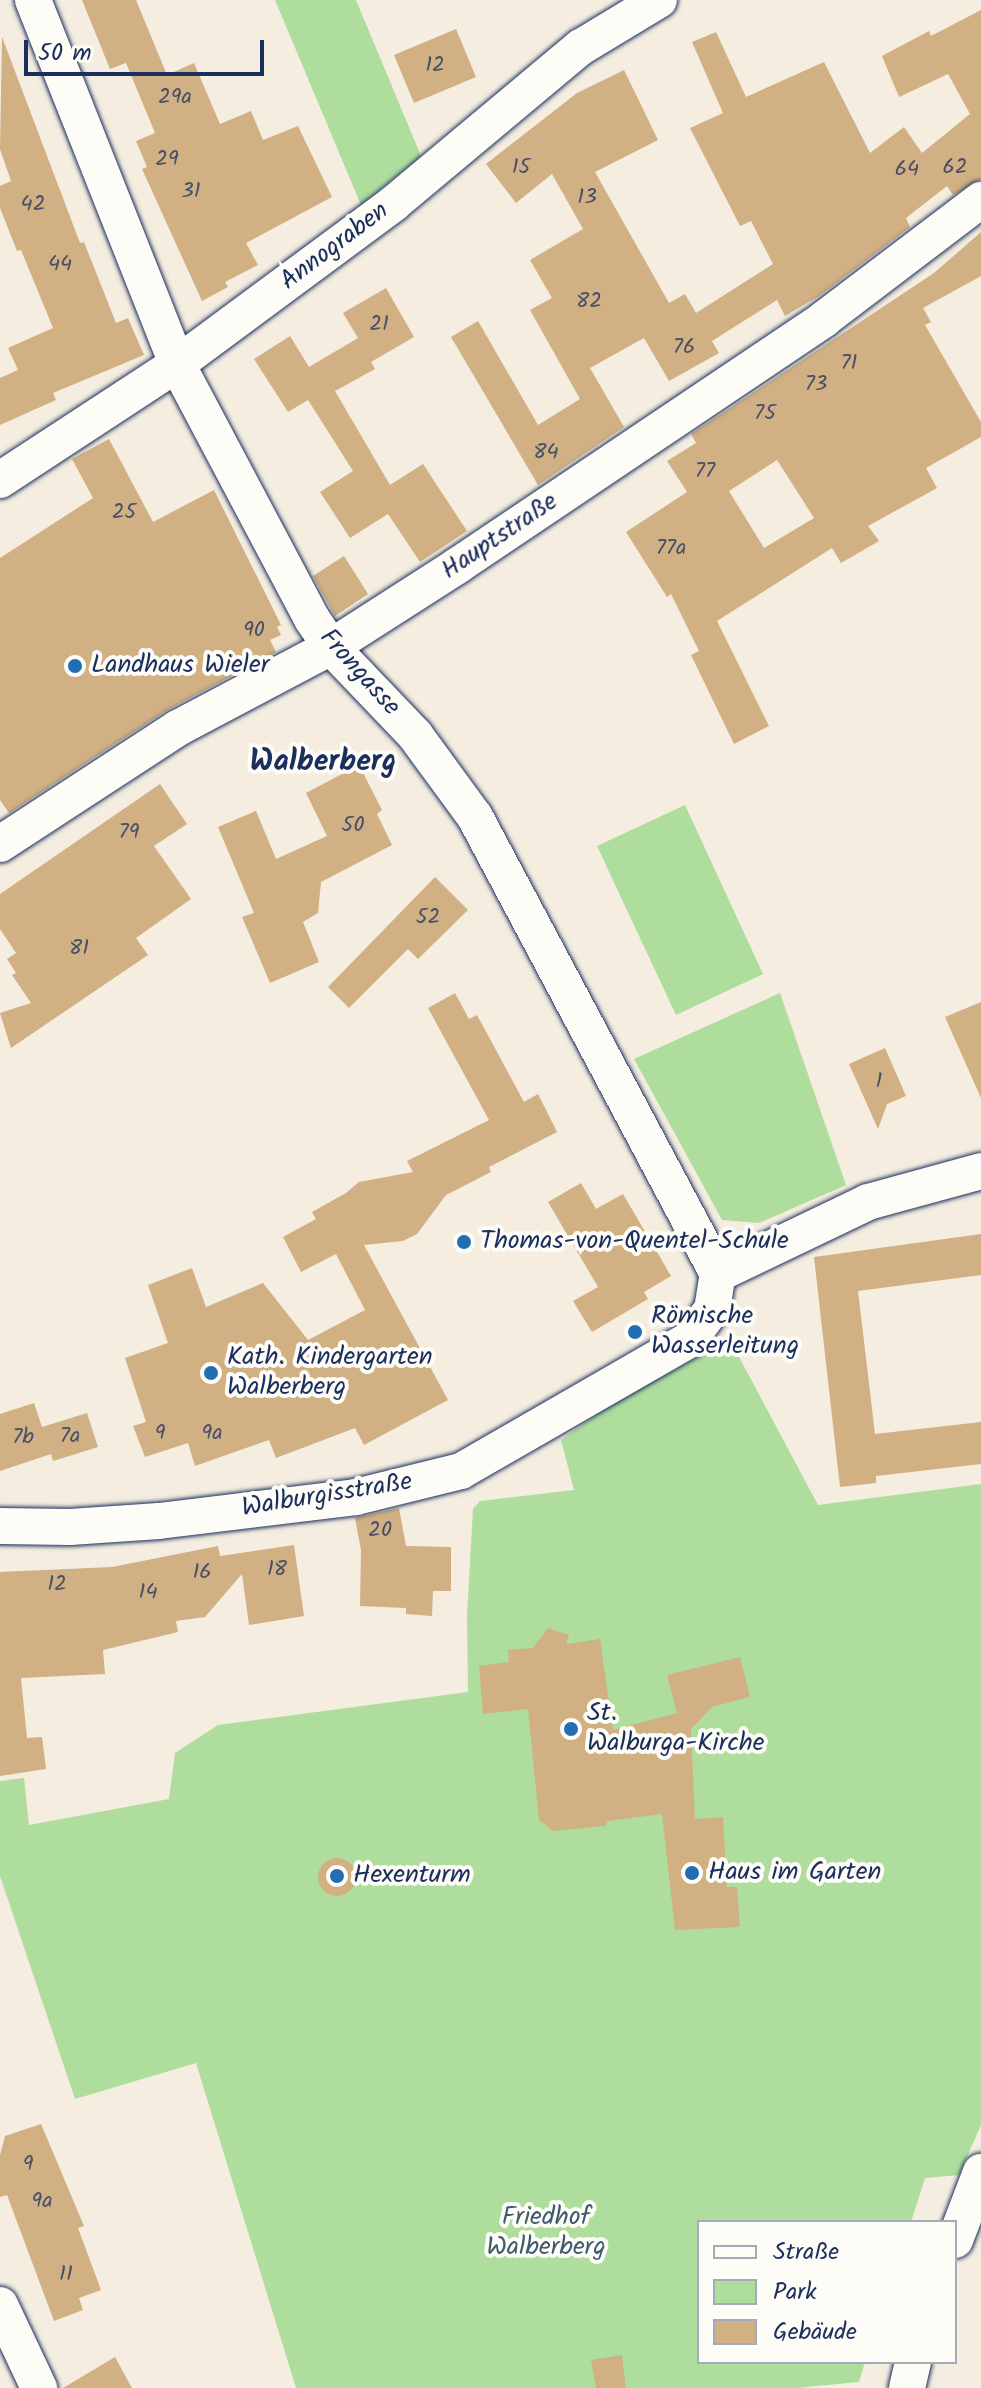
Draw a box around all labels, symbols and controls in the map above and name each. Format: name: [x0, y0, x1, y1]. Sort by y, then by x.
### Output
scale bar: [28, 24, 268, 74]
text: 50 m: [38, 34, 92, 73]
house number: 12: [425, 53, 445, 79]
house number: 29a: [158, 85, 192, 111]
house number: 29: [155, 147, 179, 173]
house number: 15: [512, 155, 530, 181]
house number: 62: [942, 155, 968, 181]
house number: 64: [895, 157, 919, 183]
house number: 31: [181, 179, 201, 205]
house number: 13: [577, 185, 597, 211]
house number: 42: [21, 192, 45, 218]
street label: Annograben: [275, 196, 395, 298]
house number: 44: [48, 252, 72, 278]
house number: 82: [576, 289, 602, 315]
house number: 21: [369, 312, 389, 338]
house number: 76: [673, 335, 695, 361]
house number: 71: [840, 351, 858, 377]
house number: 73: [805, 372, 827, 398]
house number: 75: [754, 401, 776, 427]
house number: 84: [533, 440, 559, 466]
house number: 77: [695, 459, 715, 485]
street label: Hauptstraße: [436, 487, 564, 587]
house number: 25: [112, 500, 136, 526]
house number: 77a: [656, 536, 686, 562]
house number: 90: [243, 618, 265, 644]
street label: Frongasse: [312, 623, 406, 723]
place label: Landhaus Wieler: [91, 650, 269, 682]
marker: Landhaus Wieler: [66, 657, 84, 675]
district label: Walberberg: [250, 744, 396, 780]
house number: 50: [342, 813, 364, 839]
house number: 79: [119, 820, 139, 846]
house number: 52: [416, 905, 440, 931]
house number: 81: [69, 936, 89, 962]
house number: 1: [876, 1069, 882, 1095]
place label: Thomas-von-Quentel-Schule: [480, 1226, 789, 1258]
marker: Thomas-von-Quentel-Schule: [455, 1233, 473, 1251]
place label: Römische Wasserleitung: [651, 1301, 799, 1362]
marker: Römische Wasserleitung: [626, 1323, 644, 1341]
place label: Kath. Kindergarten Walberberg: [227, 1342, 433, 1404]
marker: Kath. Kindergarten Walberberg: [202, 1364, 220, 1382]
house number: 9: [155, 1421, 165, 1447]
house number: 9a: [201, 1421, 223, 1447]
house number: 7a: [60, 1424, 80, 1450]
house number: 7b: [12, 1425, 34, 1451]
street label: Walburgisstraße: [240, 1467, 414, 1525]
house number: 20: [368, 1518, 392, 1544]
house number: 18: [267, 1557, 287, 1583]
house number: 16: [192, 1560, 212, 1586]
house number: 12: [47, 1572, 67, 1598]
house number: 14: [138, 1580, 158, 1606]
place label: St. Walburga-Kirche: [587, 1698, 765, 1760]
marker: St. Walburga-Kirche: [562, 1720, 580, 1738]
place label: Haus im Garten: [708, 1857, 881, 1889]
place label: Hexenturm: [353, 1860, 471, 1892]
marker: Haus im Garten: [683, 1864, 701, 1882]
marker: Hexenturm: [328, 1867, 346, 1885]
house number: 9: [23, 2152, 33, 2178]
house number: 9a: [31, 2189, 53, 2215]
park label: Friedhof Walberberg: [486, 2202, 606, 2264]
legend: [697, 2220, 957, 2364]
text: Straße: [773, 2233, 839, 2272]
house number: 11: [59, 2262, 73, 2288]
text: Park: [773, 2273, 817, 2312]
text: Gebäude: [773, 2313, 857, 2352]

